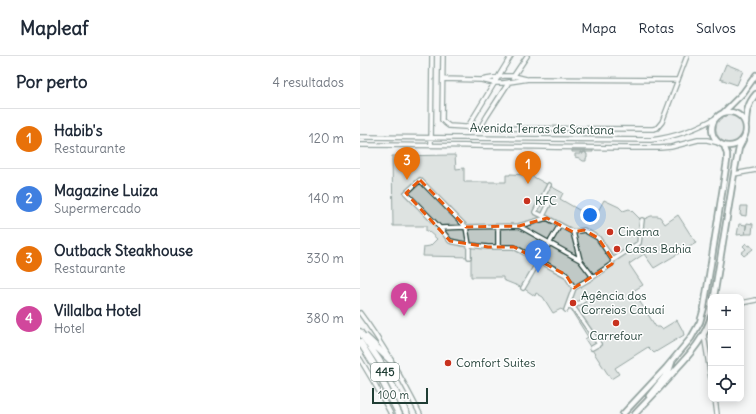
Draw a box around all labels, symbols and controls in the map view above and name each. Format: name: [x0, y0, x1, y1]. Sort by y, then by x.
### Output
text: Mapleaf: [20, 16, 89, 40]
text: Mapa: [581, 19, 616, 37]
text: Rotas: [638, 19, 674, 37]
text: Salvos: [696, 19, 736, 37]
text: Por perto: [16, 71, 87, 93]
text: 4 resultados: [272, 74, 344, 91]
street label: Avenida Terras de Santana: [470, 120, 614, 137]
text: Habib's: [54, 121, 103, 140]
text: 1: [26, 130, 32, 147]
text: 120 m: [309, 130, 344, 147]
text: Restaurante: [54, 140, 126, 157]
pin: 3: [394, 147, 420, 180]
pin: 1: [515, 151, 541, 184]
text: Magazine Luiza: [54, 181, 158, 200]
text: 2: [25, 190, 33, 207]
text: 140 m: [308, 190, 344, 207]
place label: KFC: [535, 193, 557, 208]
marker: KFC: [522, 196, 532, 206]
text: Supermercado: [54, 200, 141, 217]
your location: [580, 205, 600, 225]
place label: Cinema: [618, 224, 660, 239]
marker: Cinema: [605, 227, 615, 237]
pin: 2: [525, 240, 551, 273]
text: Outback Steakhouse: [54, 241, 193, 260]
place label: Casas Bahia: [625, 241, 692, 256]
marker: Casas Bahia: [612, 244, 622, 254]
text: 3: [25, 250, 33, 267]
text: 330 m: [306, 250, 344, 267]
text: Restaurante: [54, 260, 126, 277]
pin: 4: [391, 283, 417, 316]
place label: Agência dos Correios Catuaí: [581, 288, 665, 317]
map controls: [708, 294, 744, 402]
button: +: [708, 294, 744, 330]
marker: Agência dos Correios Catuaí: [568, 298, 578, 308]
text: Villalba Hotel: [54, 301, 141, 320]
text: 4: [25, 310, 33, 327]
text: 380 m: [306, 310, 344, 327]
marker: Carrefour: [611, 318, 621, 328]
text: Hotel: [54, 320, 85, 337]
place label: Carrefour: [590, 328, 643, 343]
button: −: [708, 330, 744, 366]
place label: Comfort Suites: [456, 355, 536, 370]
marker: Comfort Suites: [443, 358, 453, 368]
road number: 445: [371, 363, 399, 381]
button: locate: [708, 366, 744, 402]
scale bar: [372, 386, 428, 405]
text: 100 m: [378, 388, 409, 402]

